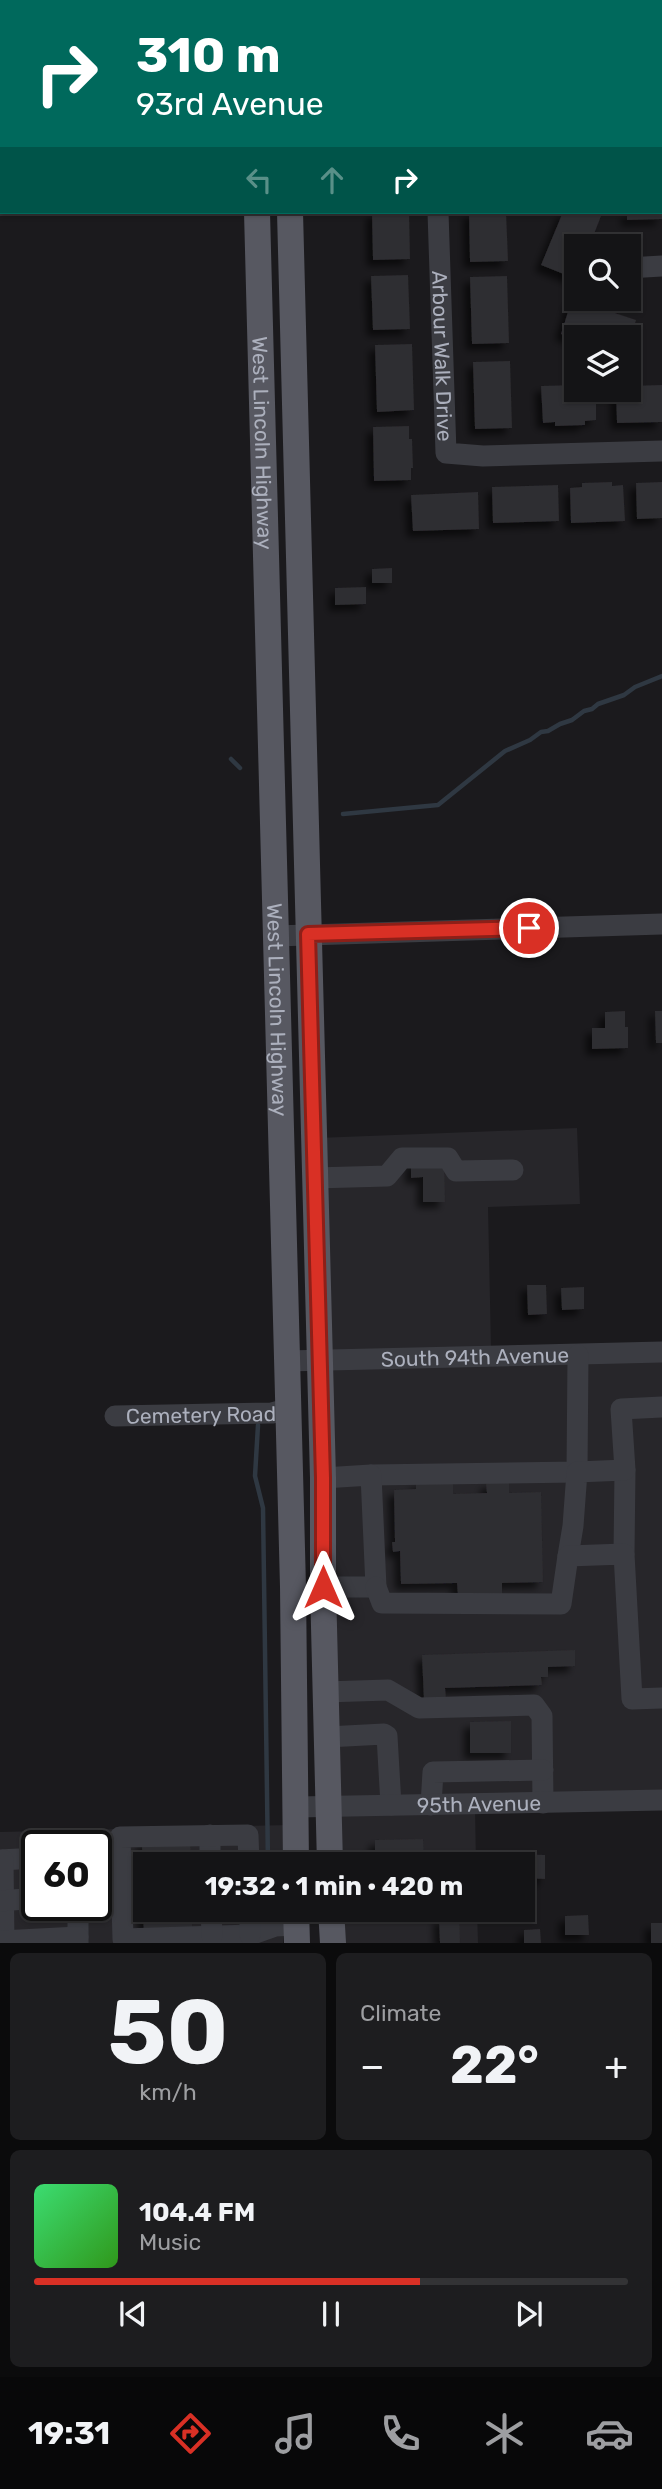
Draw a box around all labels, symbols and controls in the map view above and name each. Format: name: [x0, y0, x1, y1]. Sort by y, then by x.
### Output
text: 310 m: [136, 26, 281, 84]
icon: right: [21, 28, 112, 119]
text: 93rd Avenue: [136, 85, 324, 123]
icon: left: [240, 161, 278, 199]
icon: ahead: [313, 161, 351, 199]
icon: right: [386, 161, 424, 199]
map controls: [564, 234, 641, 402]
button: search: [564, 234, 641, 311]
street label: Arbour Walk Drive: [427, 270, 458, 442]
button: layers: [564, 325, 641, 402]
street label: West Lincoln Highway: [248, 336, 278, 550]
pin: [499, 898, 559, 958]
street label: West Lincoln Highway: [263, 903, 293, 1117]
icon: arrive: [510, 909, 548, 947]
street label: South 94th Avenue: [380, 1342, 569, 1371]
street label: Cemetery Road: [126, 1400, 276, 1428]
position arrow: [286, 1550, 360, 1624]
street label: 95th Avenue: [417, 1790, 541, 1817]
speed limit sign: 60: [21, 1830, 112, 1921]
text: 19:32 · 1 min · 420 m: [205, 1871, 463, 1902]
text: 50: [108, 1978, 228, 2086]
text: Climate: [360, 1999, 441, 2027]
text: 22°: [450, 2034, 539, 2096]
text: −: [360, 2043, 385, 2089]
text: +: [604, 2043, 628, 2089]
text: km/h: [139, 2078, 197, 2106]
text: 104.4 FM: [139, 2197, 255, 2228]
text: Music: [139, 2228, 201, 2256]
icon: previous: [114, 2295, 152, 2333]
icon: pause: [312, 2295, 350, 2333]
icon: next: [510, 2295, 548, 2333]
icon: directions: [166, 2409, 215, 2458]
icon: music: [271, 2409, 320, 2458]
icon: phone: [376, 2409, 425, 2458]
icon: climate: [480, 2409, 529, 2458]
icon: car: [585, 2409, 634, 2458]
text: 19:31: [28, 2414, 110, 2452]

